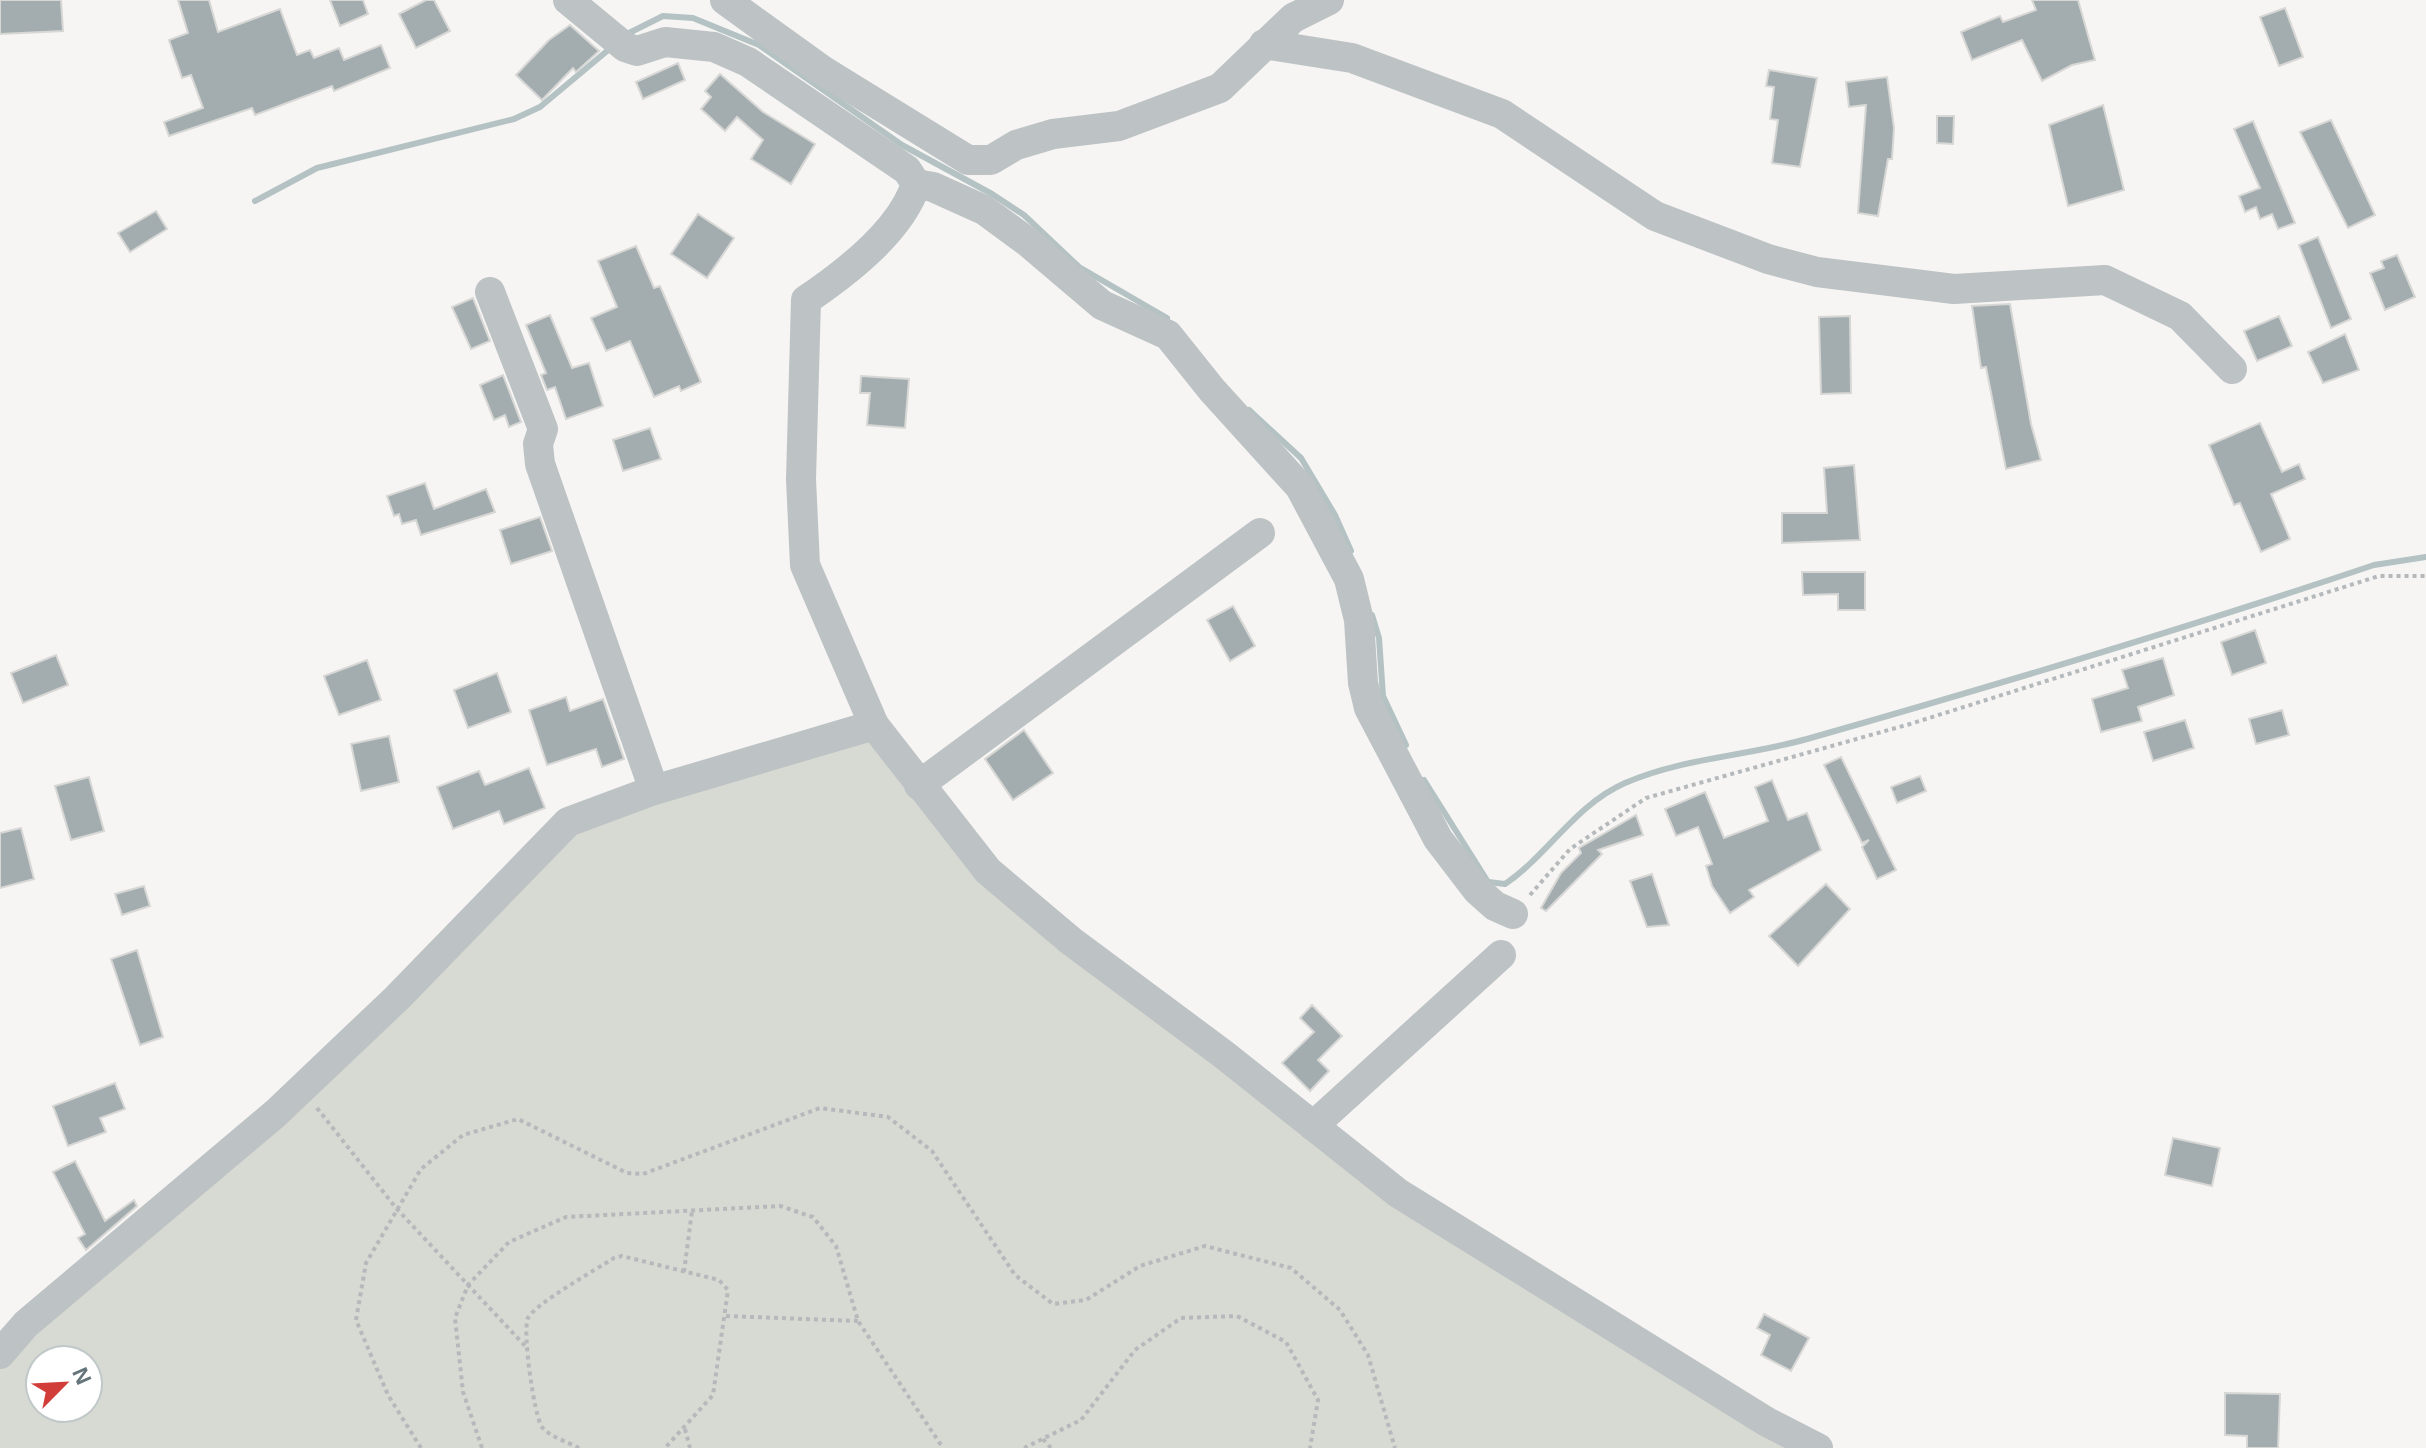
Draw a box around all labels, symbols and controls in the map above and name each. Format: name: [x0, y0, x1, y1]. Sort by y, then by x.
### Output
north arrow: [24, 1344, 104, 1424]
text: N: [67, 1364, 96, 1388]

